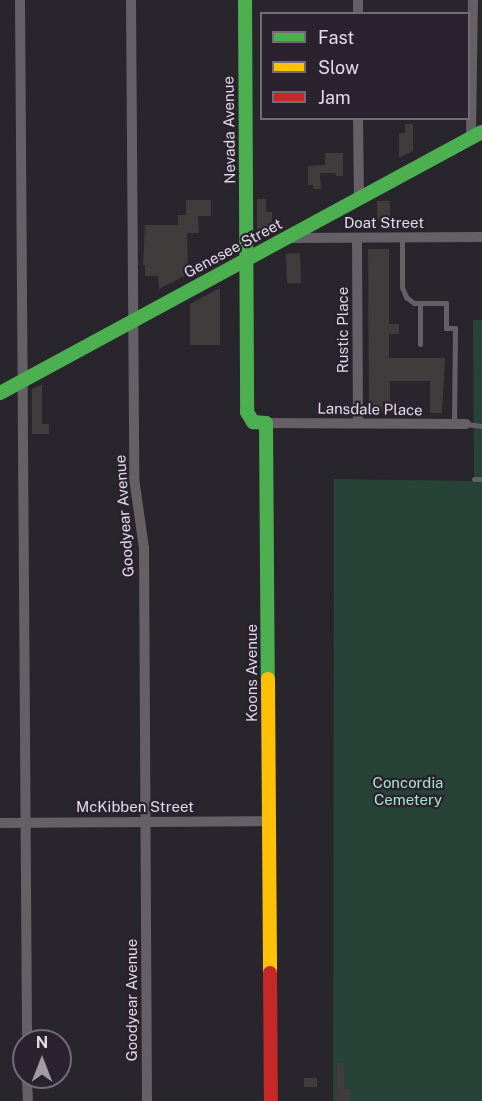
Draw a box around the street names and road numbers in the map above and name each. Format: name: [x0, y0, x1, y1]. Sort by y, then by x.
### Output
street label: Nevada Avenue: [219, 76, 239, 184]
street label: Doat Street: [344, 214, 424, 232]
street label: Genesee Street: [181, 215, 285, 281]
street label: Rustic Place: [334, 287, 352, 373]
street label: Lansdale Place: [317, 399, 423, 419]
street label: Goodyear Avenue: [111, 454, 137, 578]
street label: Koons Avenue: [243, 624, 261, 722]
street label: McKibben Street: [76, 798, 194, 816]
street label: Goodyear Avenue: [123, 939, 141, 1061]

